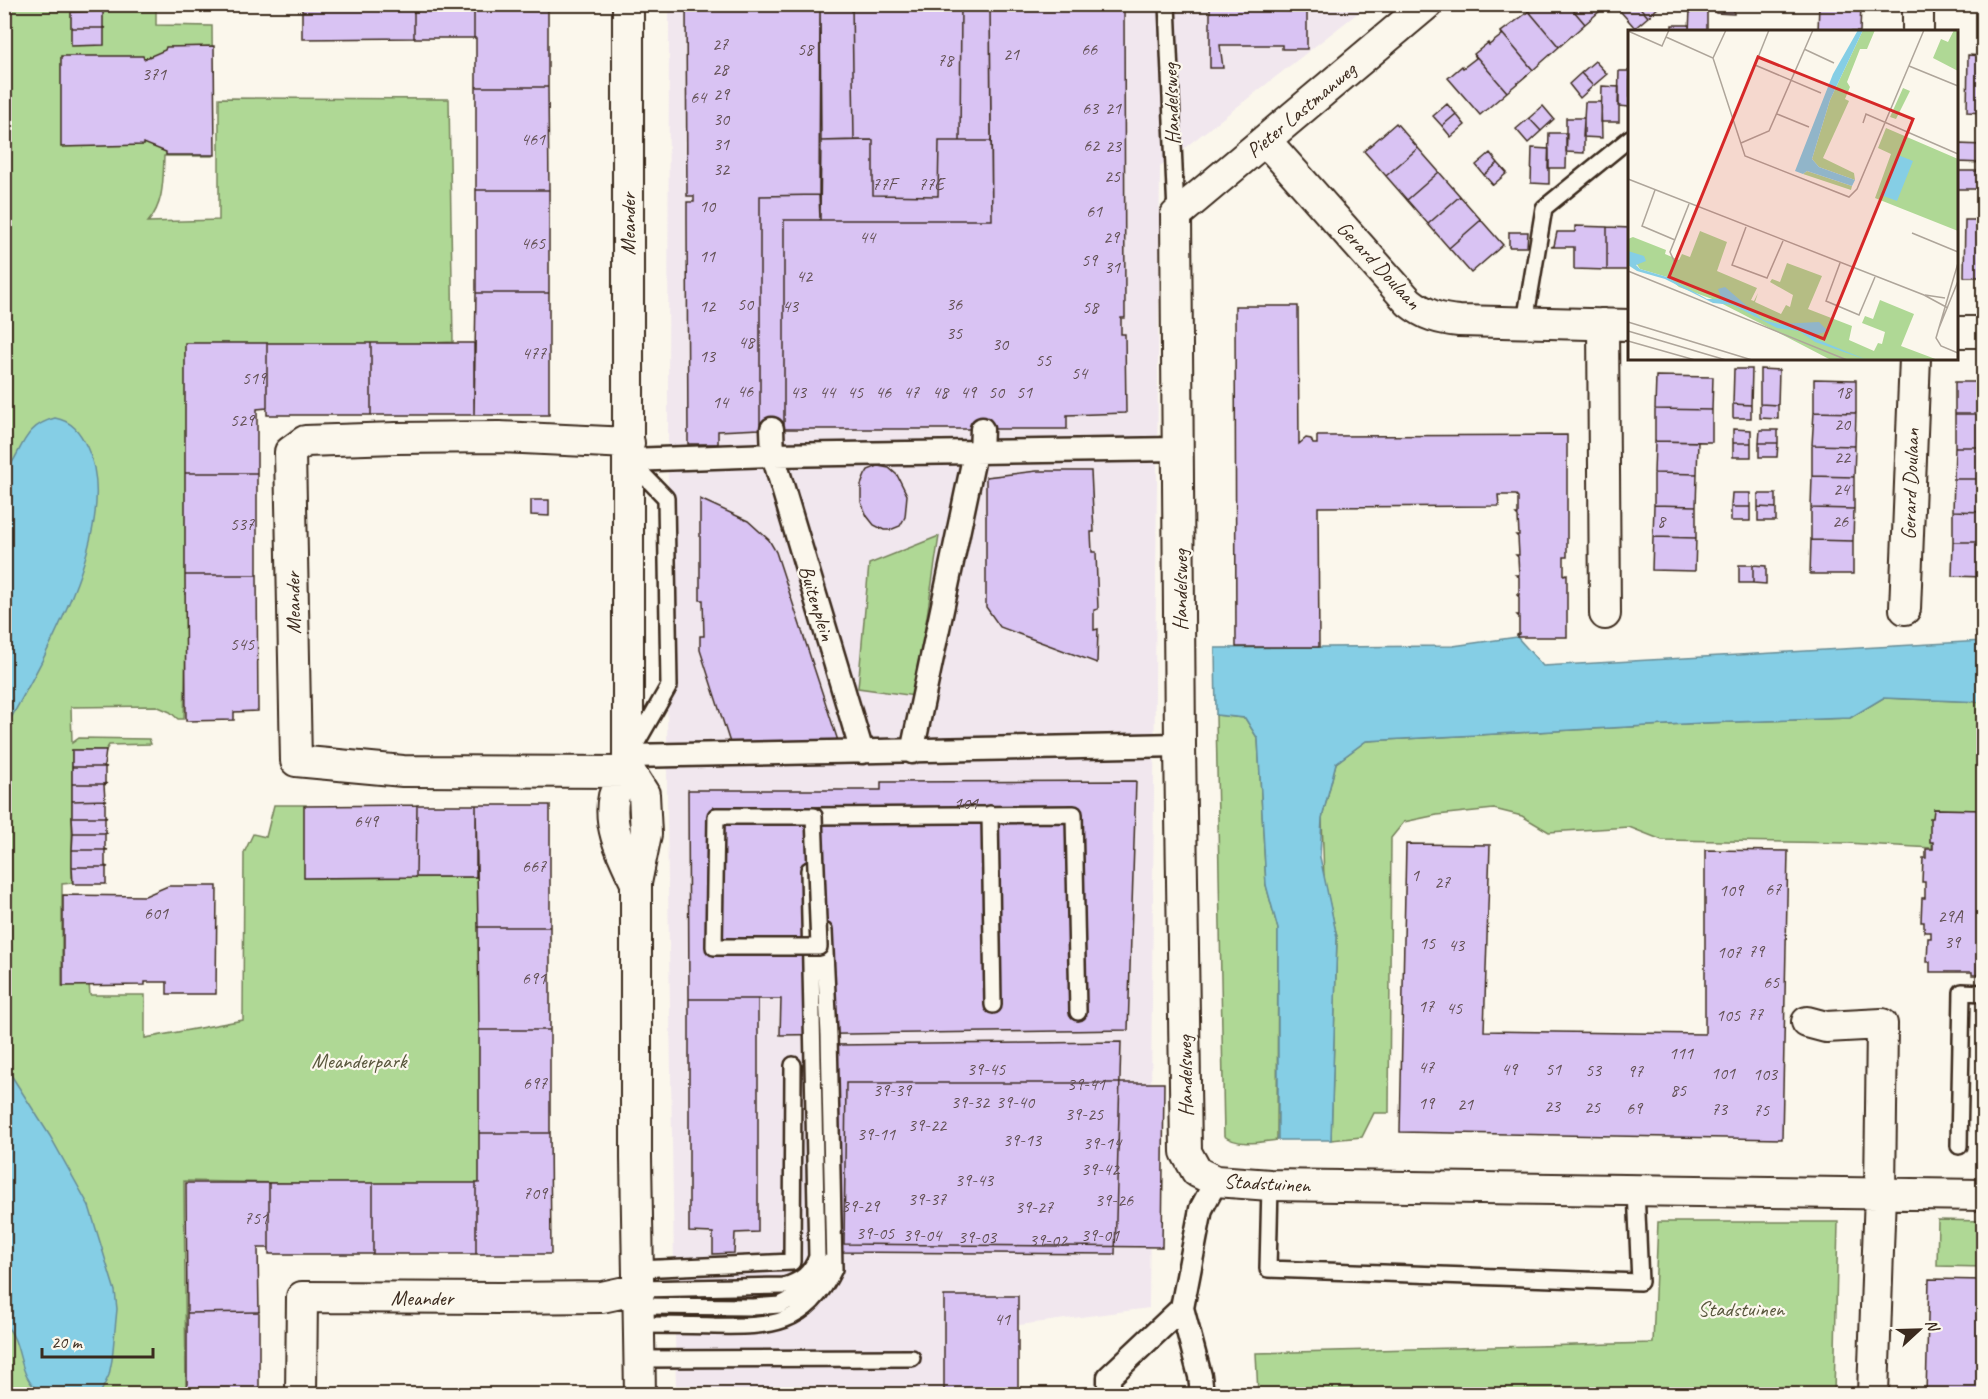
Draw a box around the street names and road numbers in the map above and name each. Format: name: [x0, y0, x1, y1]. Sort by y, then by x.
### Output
street label: Pieter Lastmanweg: [1241, 56, 1362, 163]
street label: Handelsweg: [1157, 61, 1185, 145]
street label: Meander: [615, 191, 641, 255]
street label: Gerard Doulaan: [1331, 215, 1427, 315]
street label: Gerard Doulaan: [1895, 427, 1925, 540]
street label: Handelsweg: [1167, 548, 1193, 631]
street label: Buitenplein: [793, 562, 841, 644]
street label: Meander: [279, 570, 307, 634]
street label: Handelsweg: [1171, 1034, 1199, 1117]
street label: Stadstuinen: [1223, 1168, 1312, 1198]
street label: Meander: [391, 1285, 455, 1311]

